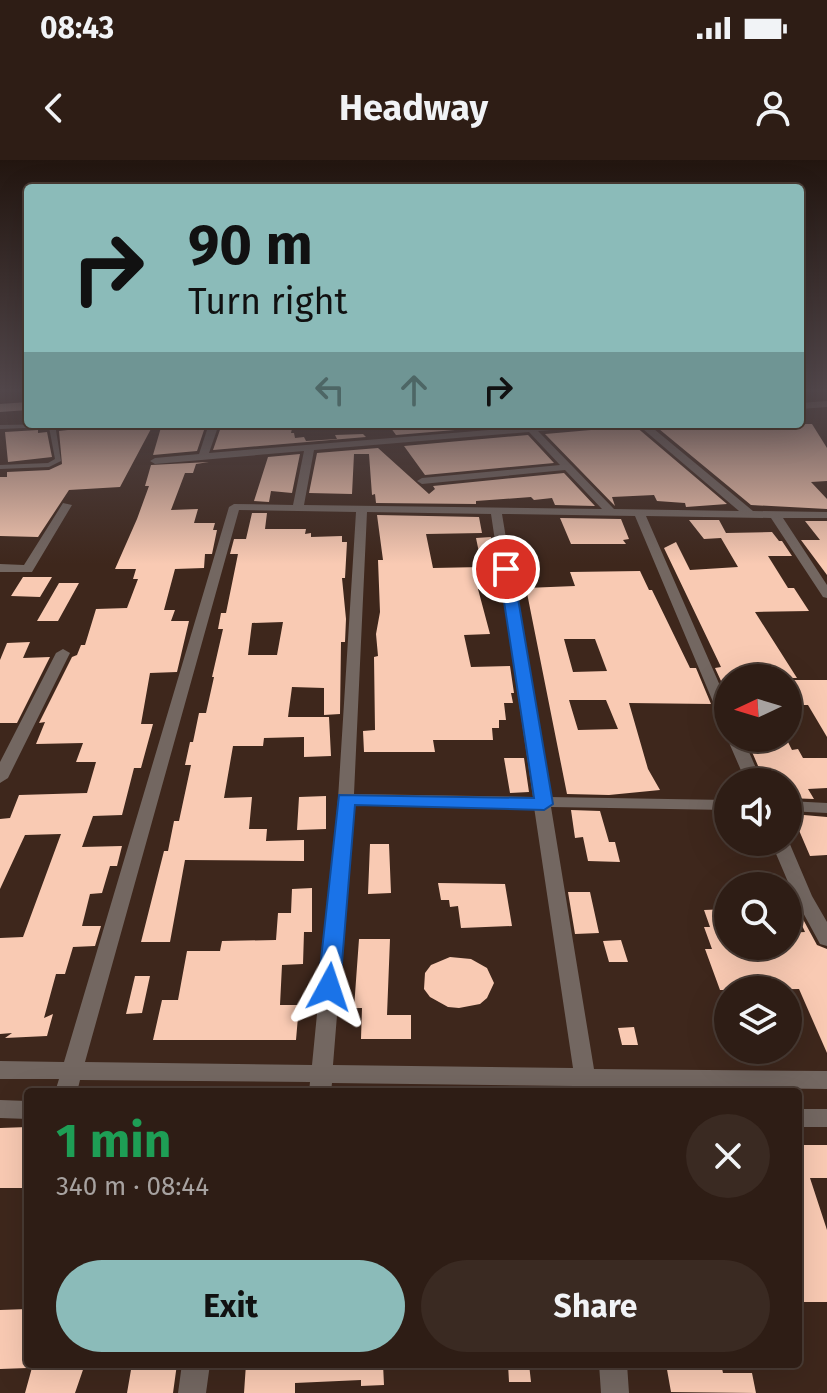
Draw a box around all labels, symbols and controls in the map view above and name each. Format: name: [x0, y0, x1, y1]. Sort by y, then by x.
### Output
text: 08:43: [40, 10, 114, 46]
icon: back: [32, 86, 76, 130]
text: Headway: [339, 86, 488, 130]
icon: person: [751, 86, 795, 130]
text: 90 m: [188, 212, 313, 279]
icon: right: [56, 216, 160, 320]
text: Turn right: [188, 280, 348, 324]
icon: left: [308, 368, 352, 412]
icon: ahead: [392, 368, 436, 412]
icon: right: [476, 368, 520, 412]
pin: [472, 535, 540, 603]
icon: arrive: [484, 547, 528, 591]
north arrow: [714, 664, 802, 752]
map controls: [714, 664, 802, 1064]
button: sound: [714, 768, 802, 856]
button: search: [714, 872, 802, 960]
position arrow: [287, 945, 371, 1029]
button: layers: [714, 976, 802, 1064]
text: 1 min: [56, 1112, 171, 1170]
button: close: [686, 1114, 770, 1198]
text: 340 m · 08:44: [56, 1171, 209, 1202]
button: Exit: [56, 1260, 405, 1352]
button: Share: [421, 1260, 770, 1352]

